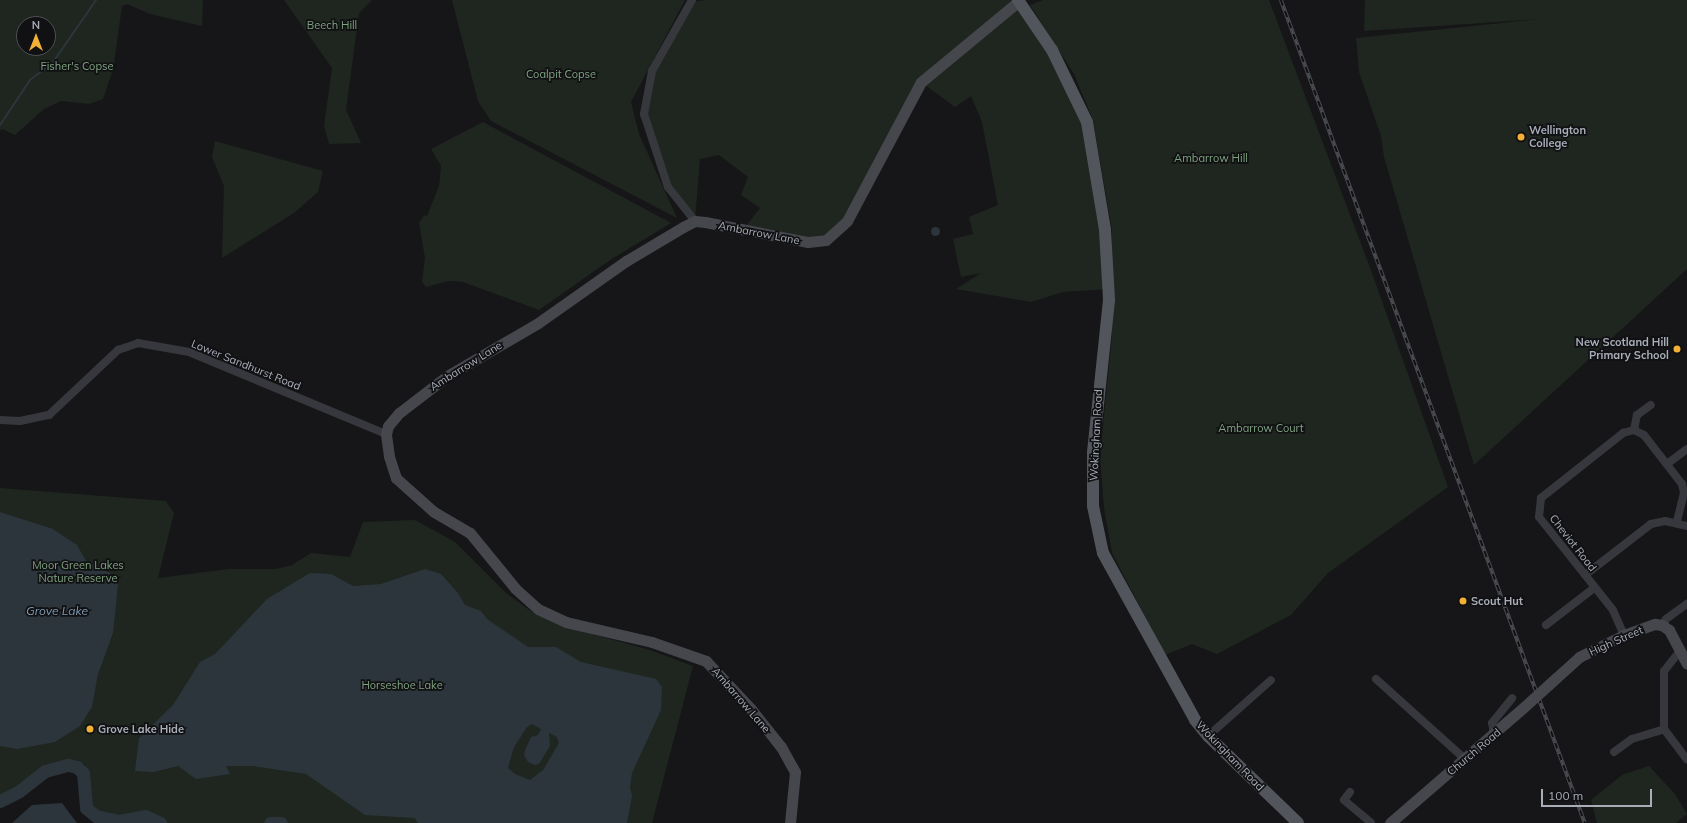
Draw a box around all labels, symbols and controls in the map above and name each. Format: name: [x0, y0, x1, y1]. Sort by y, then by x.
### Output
north arrow: [16, 16, 56, 56]
text: N: [32, 18, 40, 32]
park label: Beech Hill: [307, 18, 357, 32]
park label: Fisher's Copse: [41, 59, 113, 73]
park label: Coalpit Copse: [526, 67, 596, 81]
place label: Wellington College: [1529, 124, 1586, 150]
marker: Wellington College: [1516, 132, 1526, 142]
park label: Ambarrow Hill: [1174, 151, 1248, 165]
street label: Ambarrow Lane: [717, 219, 801, 247]
place label: New Scotland Hill Primary School: [1576, 336, 1669, 362]
street label: Lower Sandhurst Road: [189, 337, 303, 393]
street label: Ambarrow Lane: [428, 339, 504, 393]
marker: New Scotland Hill Primary School: [1672, 344, 1682, 354]
street label: Wokingham Road: [1087, 389, 1105, 481]
park label: Ambarrow Court: [1218, 421, 1304, 435]
street label: Cheviot Road: [1547, 512, 1599, 574]
park label: Moor Green Lakes Nature Reserve: [32, 559, 124, 585]
place label: Scout Hut: [1471, 594, 1523, 608]
marker: Scout Hut: [1458, 596, 1468, 606]
water label: Grove Lake: [26, 604, 88, 618]
street label: High Street: [1587, 623, 1645, 659]
street label: Ambarrow Lane: [709, 665, 773, 735]
park label: Horseshoe Lake: [361, 678, 443, 692]
street label: Wokingham Road: [1193, 718, 1267, 794]
place label: Grove Lake Hide: [98, 722, 184, 736]
marker: Grove Lake Hide: [85, 724, 95, 734]
street label: Church Road: [1444, 726, 1504, 778]
scale bar: [1543, 781, 1654, 807]
text: 100 m: [1548, 788, 1583, 803]

